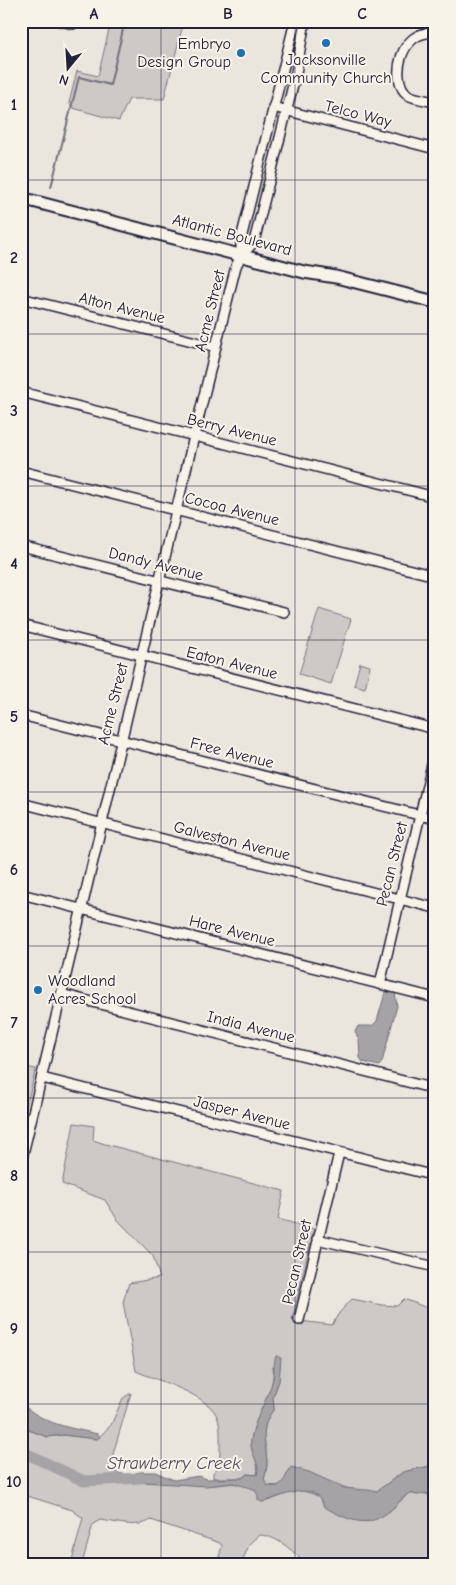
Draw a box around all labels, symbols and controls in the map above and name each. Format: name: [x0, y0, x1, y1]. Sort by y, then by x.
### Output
text: A: [90, 5, 99, 23]
text: B: [223, 5, 233, 23]
text: C: [357, 5, 367, 23]
place label: Embryo Design Group: [137, 35, 231, 71]
marker: Jacksonville Community Church: [320, 37, 332, 49]
north arrow: [42, 42, 92, 92]
marker: Embryo Design Group: [235, 47, 247, 59]
place label: Jacksonville Community Church: [260, 51, 392, 87]
text: N: [57, 70, 71, 89]
text: 1: [11, 96, 17, 114]
street label: Telco Way: [323, 97, 394, 131]
street label: Atlantic Boulevard: [170, 210, 294, 260]
text: 2: [10, 249, 18, 267]
street label: Acme Street: [191, 268, 229, 354]
street label: Alton Avenue: [77, 289, 167, 327]
text: 3: [10, 402, 18, 420]
street label: Berry Avenue: [185, 410, 279, 450]
street label: Cocoa Avenue: [183, 489, 281, 529]
street label: Dandy Avenue: [107, 544, 205, 584]
text: 4: [10, 555, 18, 573]
street label: Eaton Avenue: [185, 643, 279, 683]
street label: Acme Street: [94, 661, 132, 747]
text: 5: [10, 708, 18, 726]
street label: Free Avenue: [188, 734, 276, 772]
street label: Galveston Avenue: [172, 818, 292, 864]
street label: Pecan Street: [373, 819, 411, 908]
text: 6: [10, 861, 18, 879]
street label: Hare Avenue: [187, 912, 277, 950]
place label: Woodland Acres School: [48, 972, 137, 1008]
marker: Woodland Acres School: [32, 984, 44, 996]
street label: India Avenue: [205, 1007, 297, 1047]
text: 7: [10, 1014, 18, 1032]
street label: Jasper Avenue: [192, 1092, 292, 1134]
text: 8: [10, 1167, 18, 1185]
street label: Pecan Street: [278, 1217, 316, 1306]
text: 9: [10, 1320, 18, 1338]
water label: Strawberry Creek: [107, 1453, 241, 1474]
text: 10: [6, 1473, 22, 1491]

